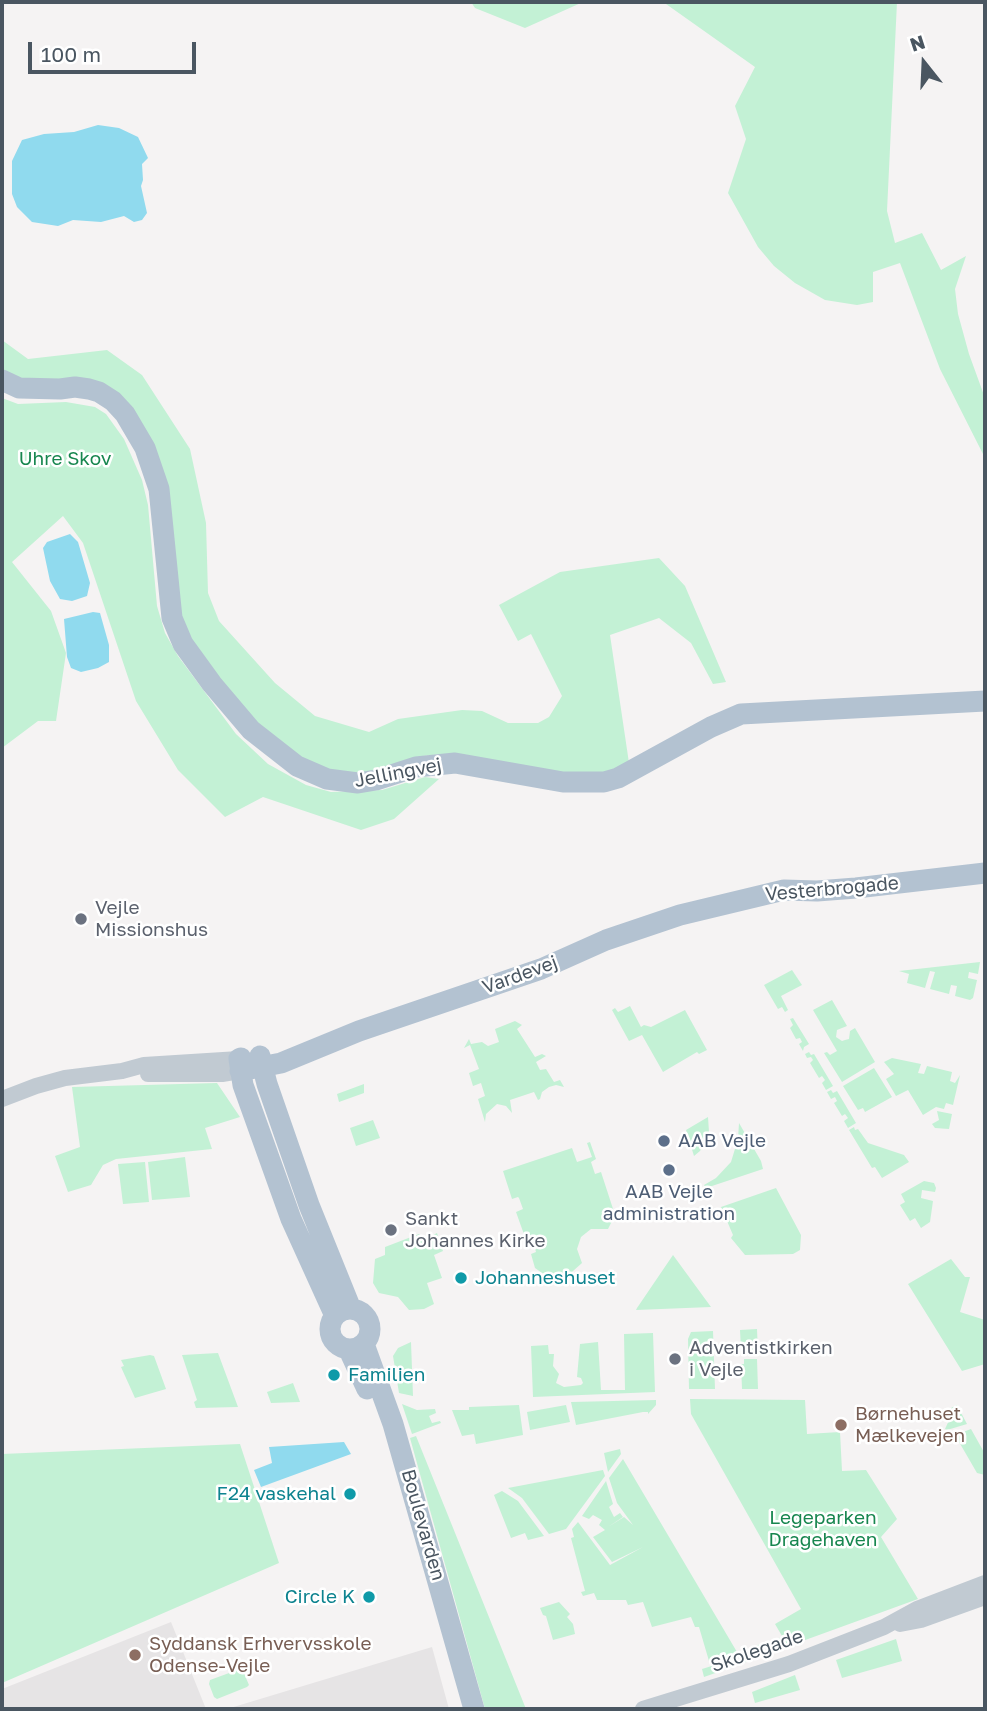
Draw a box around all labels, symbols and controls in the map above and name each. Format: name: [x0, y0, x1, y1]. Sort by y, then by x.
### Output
scale bar: [32, 28, 200, 72]
north arrow: [889, 28, 959, 98]
text: N: [907, 29, 928, 56]
text: 100 m: [41, 41, 101, 67]
park label: Uhre Skov: [19, 448, 111, 470]
street label: Jellingvej: [352, 753, 444, 793]
street label: Vesterbrogade: [764, 872, 900, 906]
place label: Vejle Missionshus: [95, 897, 208, 941]
marker: Vejle Missionshus: [73, 911, 89, 927]
street label: Vardevej: [479, 951, 561, 999]
place label: AAB Vejle: [678, 1130, 766, 1152]
marker: AAB Vejle: [656, 1133, 672, 1149]
marker: AAB Vejle administration: [661, 1162, 677, 1178]
place label: AAB Vejle administration: [603, 1181, 735, 1225]
place label: Sankt Johannes Kirke: [405, 1208, 546, 1252]
marker: Sankt Johannes Kirke: [383, 1222, 399, 1238]
place label: Johanneshuset: [475, 1267, 616, 1289]
marker: Johanneshuset: [453, 1270, 469, 1286]
place label: Adventistkirken i Vejle: [689, 1337, 833, 1381]
marker: Adventistkirken i Vejle: [667, 1351, 683, 1367]
place label: Familien: [348, 1364, 425, 1386]
marker: Familien: [326, 1367, 342, 1383]
place label: Børnehuset Mælkevejen: [855, 1403, 965, 1447]
marker: Børnehuset Mælkevejen: [833, 1417, 849, 1433]
street label: Boulevarden: [396, 1467, 450, 1583]
place label: F24 vaskehal: [217, 1483, 336, 1505]
marker: F24 vaskehal: [342, 1486, 358, 1502]
park label: Legeparken Dragehaven: [769, 1507, 877, 1551]
place label: Circle K: [285, 1586, 355, 1608]
marker: Circle K: [361, 1589, 377, 1605]
street label: Skolegade: [708, 1625, 806, 1677]
place label: Syddansk Erhvervsskole Odense-Vejle: [149, 1633, 372, 1677]
marker: Syddansk Erhvervsskole Odense-Vejle: [127, 1647, 143, 1663]

